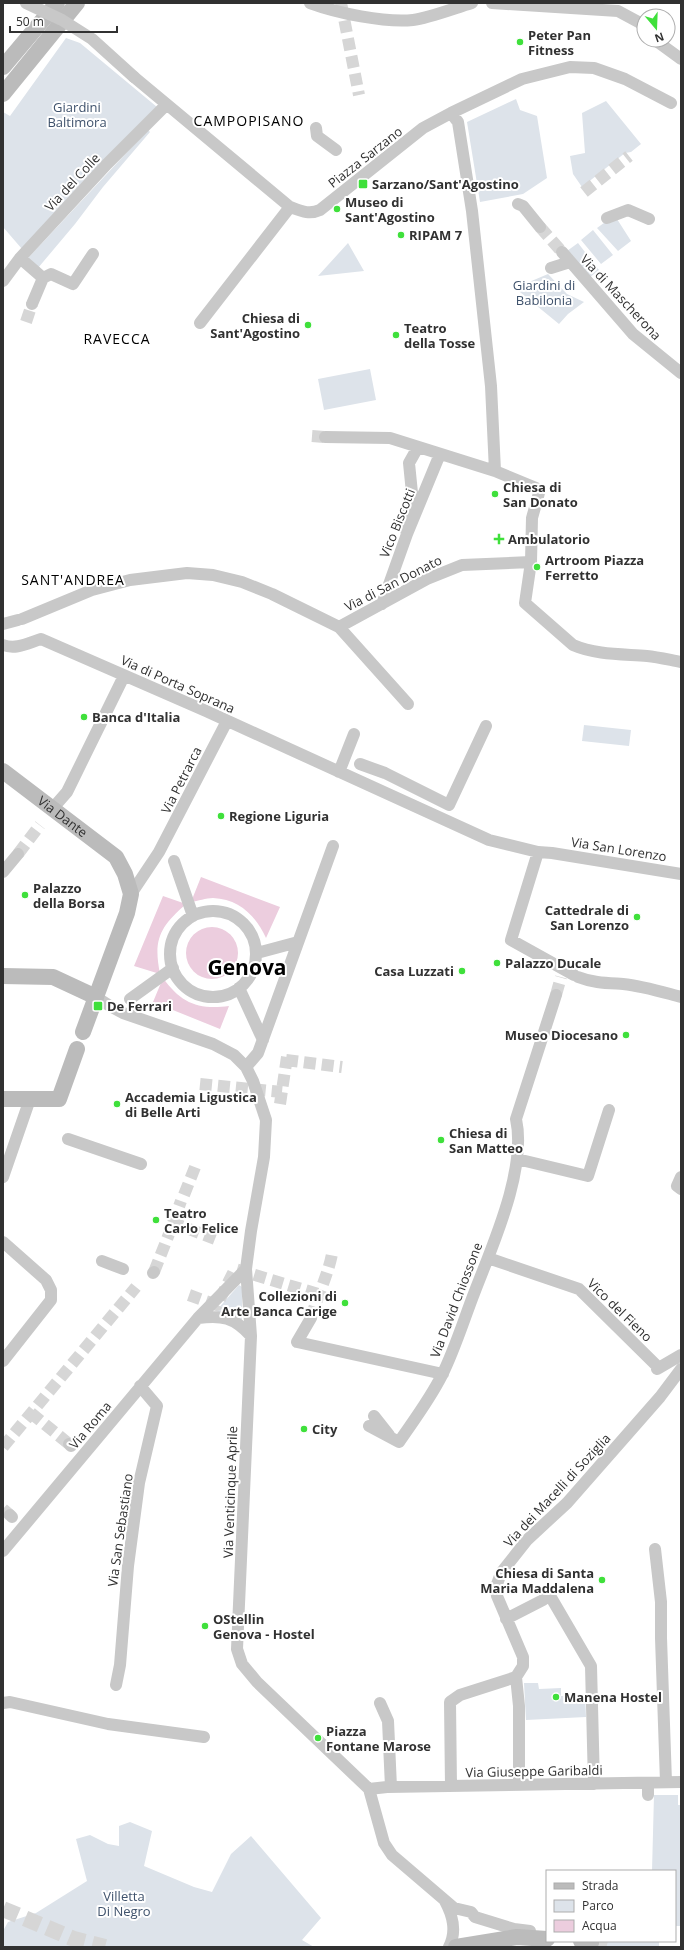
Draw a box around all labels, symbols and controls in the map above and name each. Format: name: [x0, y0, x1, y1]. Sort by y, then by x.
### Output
scale bar: [10, 8, 117, 34]
north arrow: [636, 8, 676, 48]
text: 50 m: [16, 13, 44, 30]
place label: Peter Pan Fitness: [528, 26, 591, 59]
text: N: [653, 29, 666, 46]
marker: Peter Pan Fitness: [515, 37, 525, 47]
park label: Giardini Baltimora: [47, 98, 107, 131]
district label: CAMPOPISANO: [194, 111, 304, 130]
street label: Piazza Sarzano: [324, 122, 406, 192]
street label: Via del Colle: [40, 149, 104, 215]
place label: Sarzano/Sant'Agostino: [372, 175, 519, 193]
marker: Sarzano/Sant'Agostino: [357, 178, 369, 190]
place label: Museo di Sant'Agostino: [345, 193, 435, 226]
marker: Museo di Sant'Agostino: [332, 204, 342, 214]
place label: RIPAM 7: [409, 226, 463, 244]
marker: RIPAM 7: [396, 230, 406, 240]
street label: Via di Mascherona: [577, 250, 665, 344]
park label: Giardini di Babilonia: [513, 276, 575, 309]
place label: Chiesa di Sant'Agostino: [210, 309, 300, 342]
place label: Teatro della Tosse: [404, 319, 476, 352]
marker: Chiesa di Sant'Agostino: [303, 320, 313, 330]
district label: RAVECCA: [83, 329, 151, 348]
marker: Teatro della Tosse: [391, 330, 401, 340]
place label: Chiesa di San Donato: [503, 478, 578, 511]
street label: Vico Biscotti: [375, 486, 419, 560]
marker: Chiesa di San Donato: [490, 489, 500, 499]
place label: Ambulatorio: [508, 530, 590, 548]
marker: Ambulatorio: [493, 533, 505, 545]
street label: Via di San Donato: [341, 551, 445, 615]
place label: Artroom Piazza Ferretto: [545, 551, 644, 584]
marker: Artroom Piazza Ferretto: [532, 562, 542, 572]
district label: SANT'ANDREA: [21, 570, 125, 589]
street label: Via di Porta Soprana: [118, 651, 238, 717]
place label: Banca d'Italia: [92, 708, 180, 726]
marker: Banca d'Italia: [79, 712, 89, 722]
street label: Via Petrarca: [156, 744, 206, 816]
street label: Via Dante: [34, 792, 91, 841]
place label: Regione Liguria: [229, 807, 329, 825]
marker: Regione Liguria: [216, 811, 226, 821]
street label: Via San Lorenzo: [570, 833, 668, 865]
place label: Palazzo della Borsa: [33, 879, 105, 912]
marker: Palazzo della Borsa: [20, 890, 30, 900]
place label: Cattedrale di San Lorenzo: [545, 901, 629, 934]
marker: Cattedrale di San Lorenzo: [632, 912, 642, 922]
district label: Genova: [207, 953, 287, 981]
place label: Palazzo Ducale: [505, 954, 602, 972]
marker: Palazzo Ducale: [492, 958, 502, 968]
place label: Casa Luzzati: [374, 962, 454, 980]
marker: Casa Luzzati: [457, 966, 467, 976]
place label: De Ferrari: [107, 997, 172, 1015]
marker: De Ferrari: [92, 1000, 104, 1012]
place label: Museo Diocesano: [505, 1026, 618, 1044]
marker: Museo Diocesano: [621, 1030, 631, 1040]
place label: Accademia Ligustica di Belle Arti: [125, 1088, 257, 1121]
marker: Accademia Ligustica di Belle Arti: [112, 1099, 122, 1109]
place label: Chiesa di San Matteo: [449, 1124, 523, 1157]
marker: Chiesa di San Matteo: [436, 1135, 446, 1145]
place label: Teatro Carlo Felice: [164, 1204, 239, 1237]
marker: Teatro Carlo Felice: [151, 1215, 161, 1225]
street label: Via David Chiossone: [426, 1240, 486, 1360]
street label: Vico del Fieno: [584, 1275, 656, 1346]
place label: Collezioni di Arte Banca Carige: [221, 1287, 337, 1320]
marker: Collezioni di Arte Banca Carige: [340, 1298, 350, 1308]
street label: Via Roma: [65, 1397, 115, 1453]
place label: City: [312, 1420, 338, 1438]
marker: City: [299, 1424, 309, 1434]
street label: Via Venticinque Aprile: [219, 1426, 241, 1558]
street label: Via dei Macelli di Soziglia: [500, 1429, 614, 1551]
street label: Via San Sebastiano: [103, 1472, 137, 1588]
place label: Chiesa di Santa Maria Maddalena: [480, 1564, 594, 1597]
marker: Chiesa di Santa Maria Maddalena: [597, 1575, 607, 1585]
place label: OStellin Genova - Hostel: [213, 1610, 315, 1643]
marker: OStellin Genova - Hostel: [200, 1621, 210, 1631]
place label: Manena Hostel: [564, 1688, 662, 1706]
marker: Manena Hostel: [551, 1692, 561, 1702]
place label: Piazza Fontane Marose: [326, 1722, 431, 1755]
marker: Piazza Fontane Marose: [313, 1733, 323, 1743]
street label: Via Giuseppe Garibaldi: [465, 1761, 603, 1781]
legend: [546, 1870, 676, 1942]
text: Strada: [582, 1877, 618, 1894]
park label: Villetta Di Negro: [97, 1887, 151, 1920]
text: Parco: [582, 1897, 614, 1914]
text: Acqua: [582, 1917, 617, 1934]

